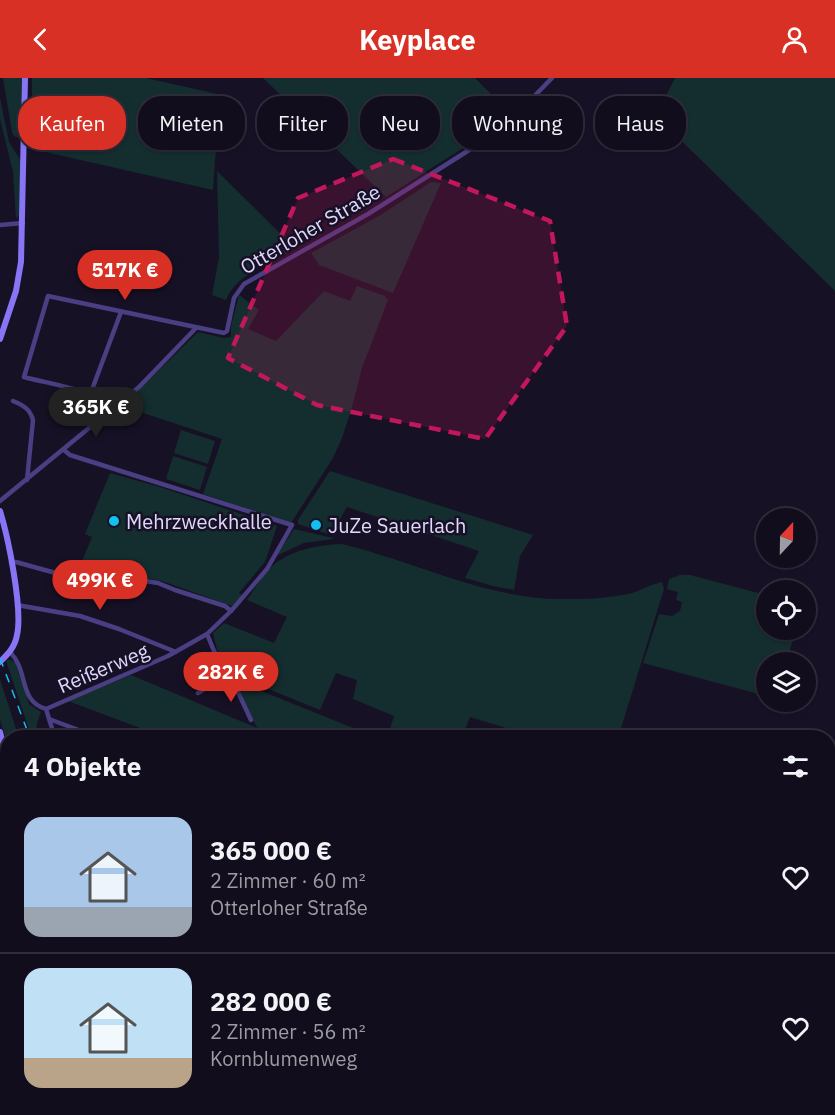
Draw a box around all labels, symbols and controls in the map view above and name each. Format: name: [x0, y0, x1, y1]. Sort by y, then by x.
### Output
text: Keyplace: [359, 22, 476, 57]
icon: back: [24, 23, 57, 56]
icon: person: [778, 23, 811, 56]
chip: Kaufen: [18, 96, 126, 150]
chip: Mieten: [138, 96, 245, 150]
chip: Filter: [257, 96, 348, 150]
chip: Neu: [360, 96, 440, 150]
chip: Wohnung: [452, 96, 583, 150]
chip: Haus: [595, 96, 686, 150]
street label: Otterloher Straße: [235, 178, 385, 280]
pin: 517K €: [76, 250, 174, 301]
text: 517K €: [91, 256, 159, 283]
pin: 365K €: [47, 387, 145, 438]
text: 365K €: [62, 393, 130, 420]
place label: Mehrzweckhalle: [126, 508, 272, 535]
north arrow: [756, 508, 816, 568]
map controls: [756, 508, 816, 712]
place label: JuZe Sauerlach: [328, 512, 466, 539]
marker: Mehrzweckhalle: [107, 514, 121, 528]
marker: JuZe Sauerlach: [309, 518, 323, 532]
pin: 499K €: [51, 560, 149, 611]
text: 499K €: [66, 566, 134, 593]
button: locate: [756, 580, 816, 640]
street label: Reißerweg: [53, 637, 153, 699]
pin: 282K €: [182, 652, 280, 703]
button: layers: [756, 652, 816, 712]
text: 282K €: [197, 658, 265, 685]
text: 4 Objekte: [24, 749, 141, 783]
icon: filters: [779, 750, 812, 783]
text: 365 000 €: [210, 833, 332, 867]
icon: home: [72, 841, 144, 913]
icon: heart: [779, 861, 812, 894]
text: 2 Zimmer · 60 m²: [210, 867, 366, 894]
text: Otterloher Straße: [210, 894, 368, 921]
text: 282 000 €: [210, 984, 332, 1018]
icon: home: [72, 992, 144, 1064]
icon: heart: [779, 1012, 812, 1045]
text: 2 Zimmer · 56 m²: [210, 1018, 366, 1045]
text: Kornblumenweg: [210, 1045, 357, 1072]

